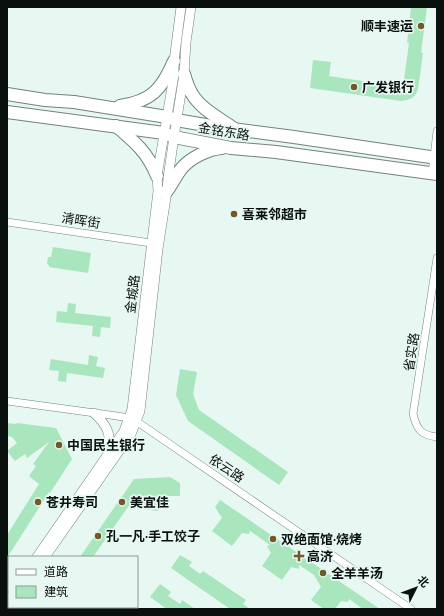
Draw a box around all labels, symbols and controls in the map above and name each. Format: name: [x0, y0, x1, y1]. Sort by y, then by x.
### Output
place label: 顺丰速运: [361, 19, 413, 35]
marker: 顺丰速运: [416, 21, 426, 31]
place label: 广发银行: [362, 80, 414, 96]
marker: 广发银行: [349, 82, 359, 92]
street label: 金铭东路: [197, 120, 251, 144]
place label: 喜莱邻超市: [242, 207, 307, 223]
marker: 喜莱邻超市: [229, 209, 239, 219]
street label: 清晖街: [60, 210, 101, 232]
street label: 金城路: [123, 274, 143, 314]
street label: 省实路: [401, 332, 423, 373]
place label: 中国民生银行: [67, 438, 145, 454]
marker: 中国民生银行: [54, 440, 64, 450]
street label: 依云路: [206, 451, 247, 486]
place label: 苍井寿司: [46, 495, 98, 511]
place label: 美宜佳: [130, 495, 169, 511]
marker: 苍井寿司: [33, 497, 43, 507]
marker: 美宜佳: [117, 497, 127, 507]
place label: 孔一凡·手工饺子: [106, 529, 200, 545]
marker: 孔一凡·手工饺子: [93, 531, 103, 541]
place label: 双绝面馆·烧烤: [281, 532, 362, 548]
marker: 双绝面馆·烧烤: [268, 534, 278, 544]
place label: 高济: [307, 549, 333, 565]
marker: 高济: [294, 551, 304, 561]
legend: [8, 556, 138, 608]
text: 道路: [44, 565, 68, 580]
place label: 全羊羊汤: [331, 566, 383, 582]
marker: 全羊羊汤: [318, 568, 328, 578]
north arrow: [396, 568, 436, 608]
text: 北: [415, 573, 432, 590]
text: 建筑: [44, 585, 68, 600]

